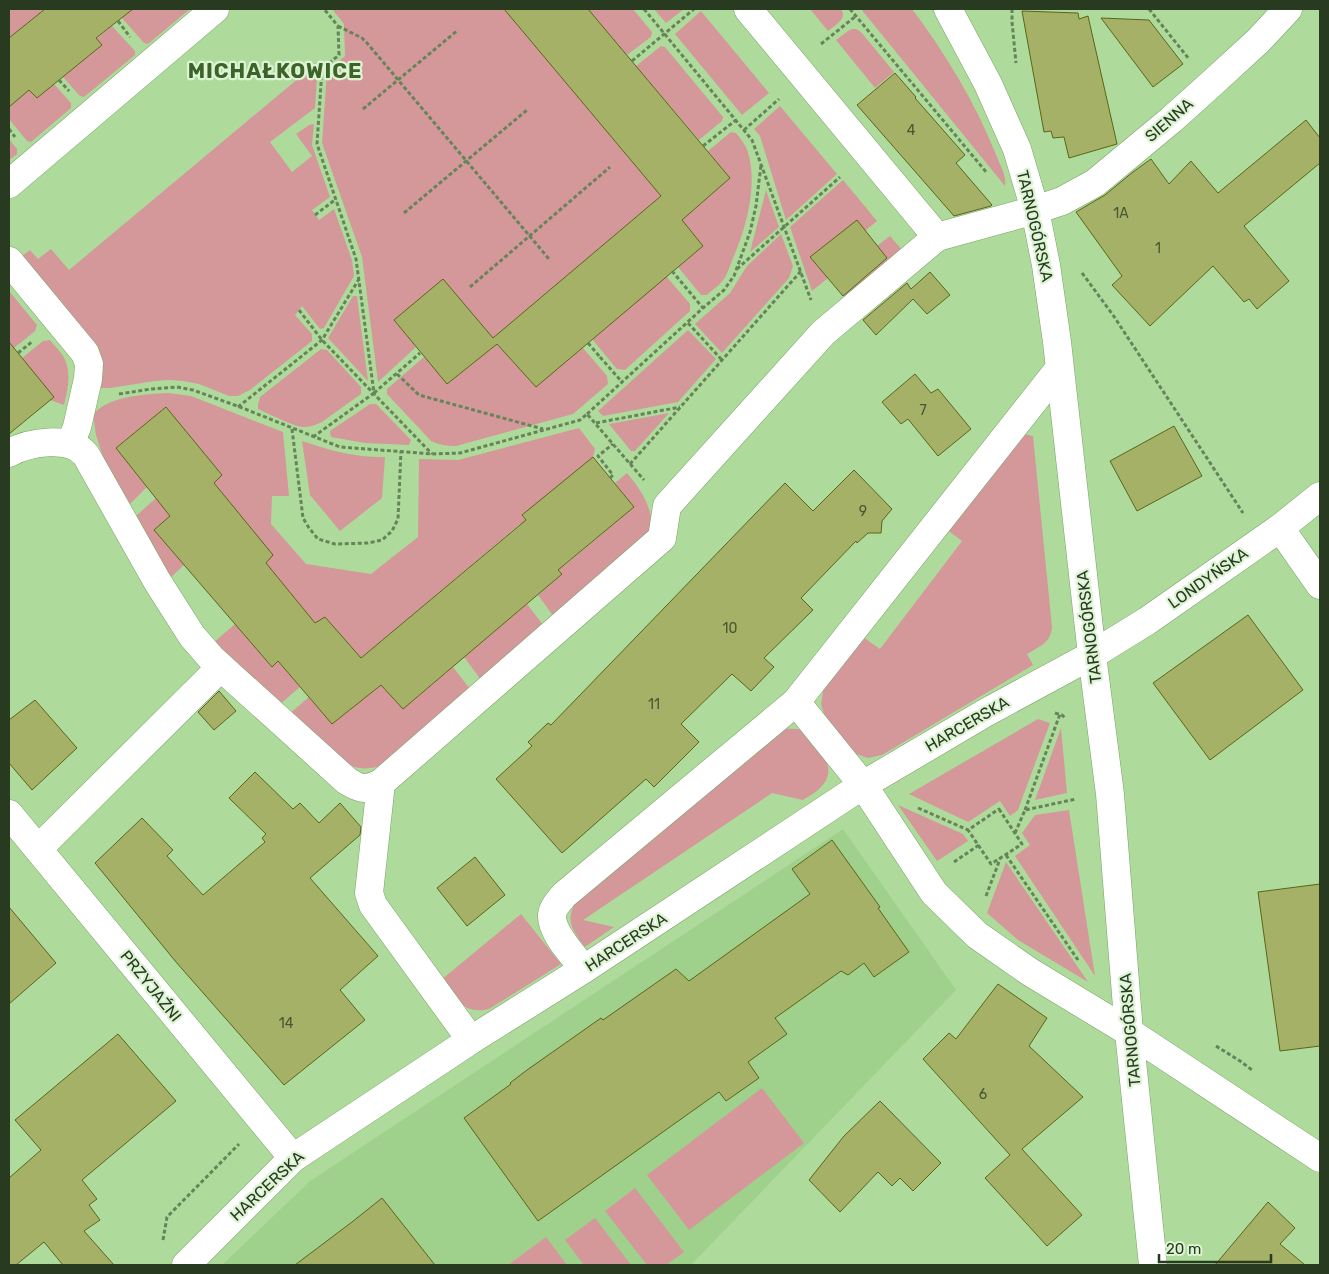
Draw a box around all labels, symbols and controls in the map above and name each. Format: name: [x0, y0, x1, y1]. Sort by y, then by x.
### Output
district label: MICHAŁKOWICE: [188, 58, 362, 83]
street label: SIENNA: [1141, 94, 1197, 146]
house number: 4: [907, 122, 916, 139]
street label: TARNOGÓRSKA: [1013, 168, 1058, 284]
house number: 1A: [1113, 205, 1129, 222]
house number: 1: [1155, 240, 1161, 257]
house number: 7: [919, 402, 927, 419]
house number: 9: [859, 503, 867, 520]
street label: LONDYŃSKA: [1164, 543, 1252, 612]
street label: TARNOGÓRSKA: [1072, 569, 1105, 685]
house number: 10: [723, 620, 738, 637]
street label: HARCERSKA: [922, 692, 1013, 756]
house number: 11: [648, 696, 660, 713]
street label: HARCERSKA: [582, 908, 671, 975]
street label: PRZYJAŹNI: [117, 947, 185, 1025]
street label: TARNOGÓRSKA: [1115, 972, 1144, 1088]
house number: 14: [279, 1015, 294, 1032]
house number: 6: [979, 1086, 987, 1103]
street label: HARCERSKA: [226, 1147, 308, 1225]
scale bar: [1159, 1232, 1272, 1264]
text: 20 m: [1166, 1240, 1201, 1258]

